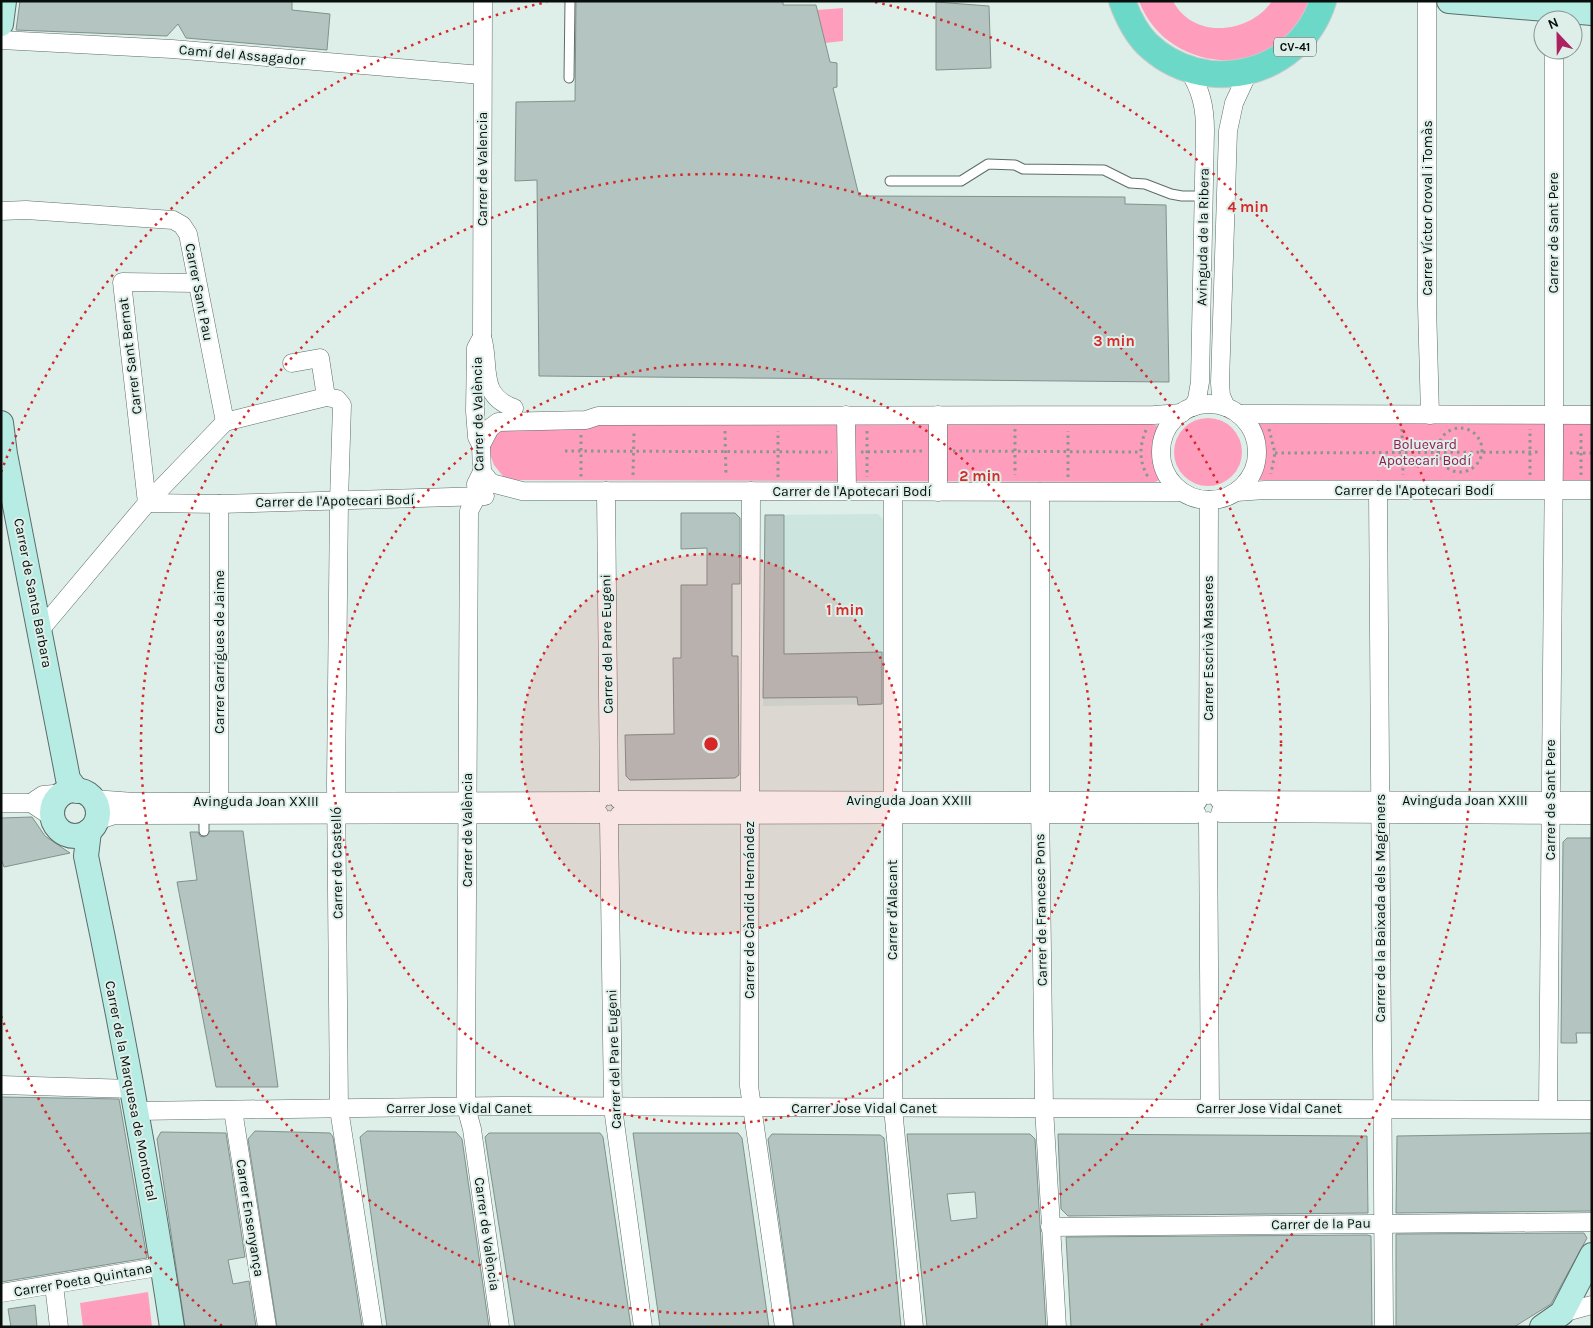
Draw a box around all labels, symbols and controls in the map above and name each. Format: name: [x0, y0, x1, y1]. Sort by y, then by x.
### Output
north arrow: [1533, 10, 1583, 60]
text: N: [1545, 14, 1561, 33]
road number: CV-41: [1274, 38, 1316, 56]
street label: Camí del Assagador: [178, 41, 307, 69]
street label: Carrer de Valencia: [474, 112, 491, 226]
street label: Carrer Víctor Oroval i Tomàs: [1419, 120, 1436, 296]
street label: Avinguda de la Ribera: [1193, 168, 1213, 306]
street label: Carrer de Sant Pere: [1545, 172, 1562, 294]
text: 4 min: [1227, 198, 1269, 216]
street label: Carrer Sant Pau: [181, 242, 217, 342]
street label: Carrer Sant Bernat: [114, 297, 146, 415]
text: 3 min: [1093, 332, 1135, 350]
street label: Carrer de València: [469, 357, 487, 471]
park label: Boluevard Apotecari Bodí: [1379, 436, 1472, 469]
text: 2 min: [959, 467, 1001, 485]
street label: Carrer de l'Apotecari Bodí: [1334, 482, 1494, 499]
street label: Carrer de l'Apotecari Bodí: [772, 483, 932, 500]
street label: Carrer de l'Apotecari Bodí: [255, 491, 416, 511]
street label: Carrer de Santa Barbara: [10, 517, 56, 669]
street label: Carrer Garrigues de Jaime: [211, 570, 228, 734]
street label: Carrer del Pare Eugeni: [597, 574, 617, 714]
street label: Carrer Escrivà Maseres: [1200, 575, 1217, 721]
text: 1 min: [826, 601, 864, 619]
centre of rings: [702, 735, 720, 753]
street label: Carrer de Sant Pere: [1542, 739, 1559, 861]
street label: Carrer de València: [459, 773, 476, 887]
street label: Avinguda Joan XXIII: [846, 792, 972, 809]
street label: Avinguda Joan XXIII: [1402, 792, 1528, 809]
street label: Avinguda Joan XXIII: [193, 793, 319, 810]
street label: Carrer de la Baixada dels Magraners: [1372, 794, 1389, 1022]
street label: Carrer de Castelló: [328, 807, 346, 919]
street label: Carrer de Càndid Hernández: [741, 821, 758, 999]
street label: Carrer de Francesc Pons: [1031, 833, 1051, 987]
street label: Carrer d'Alacant: [884, 860, 901, 960]
street label: Carrer de la Marquesa de Montortal: [101, 979, 161, 1203]
street label: Carrer del Pare Eugeni: [603, 989, 625, 1129]
street label: Carrer Jose Vidal Canet: [386, 1100, 532, 1117]
street label: Carrer Jose Vidal Canet: [791, 1100, 937, 1117]
street label: Carrer Jose Vidal Canet: [1196, 1100, 1342, 1117]
street label: Carrer Ensenyança: [232, 1158, 268, 1278]
street label: Carrer de València: [471, 1176, 503, 1292]
street label: Carrer de la Pau: [1271, 1215, 1371, 1233]
street label: Carrer Poeta Quintana: [12, 1259, 154, 1301]

